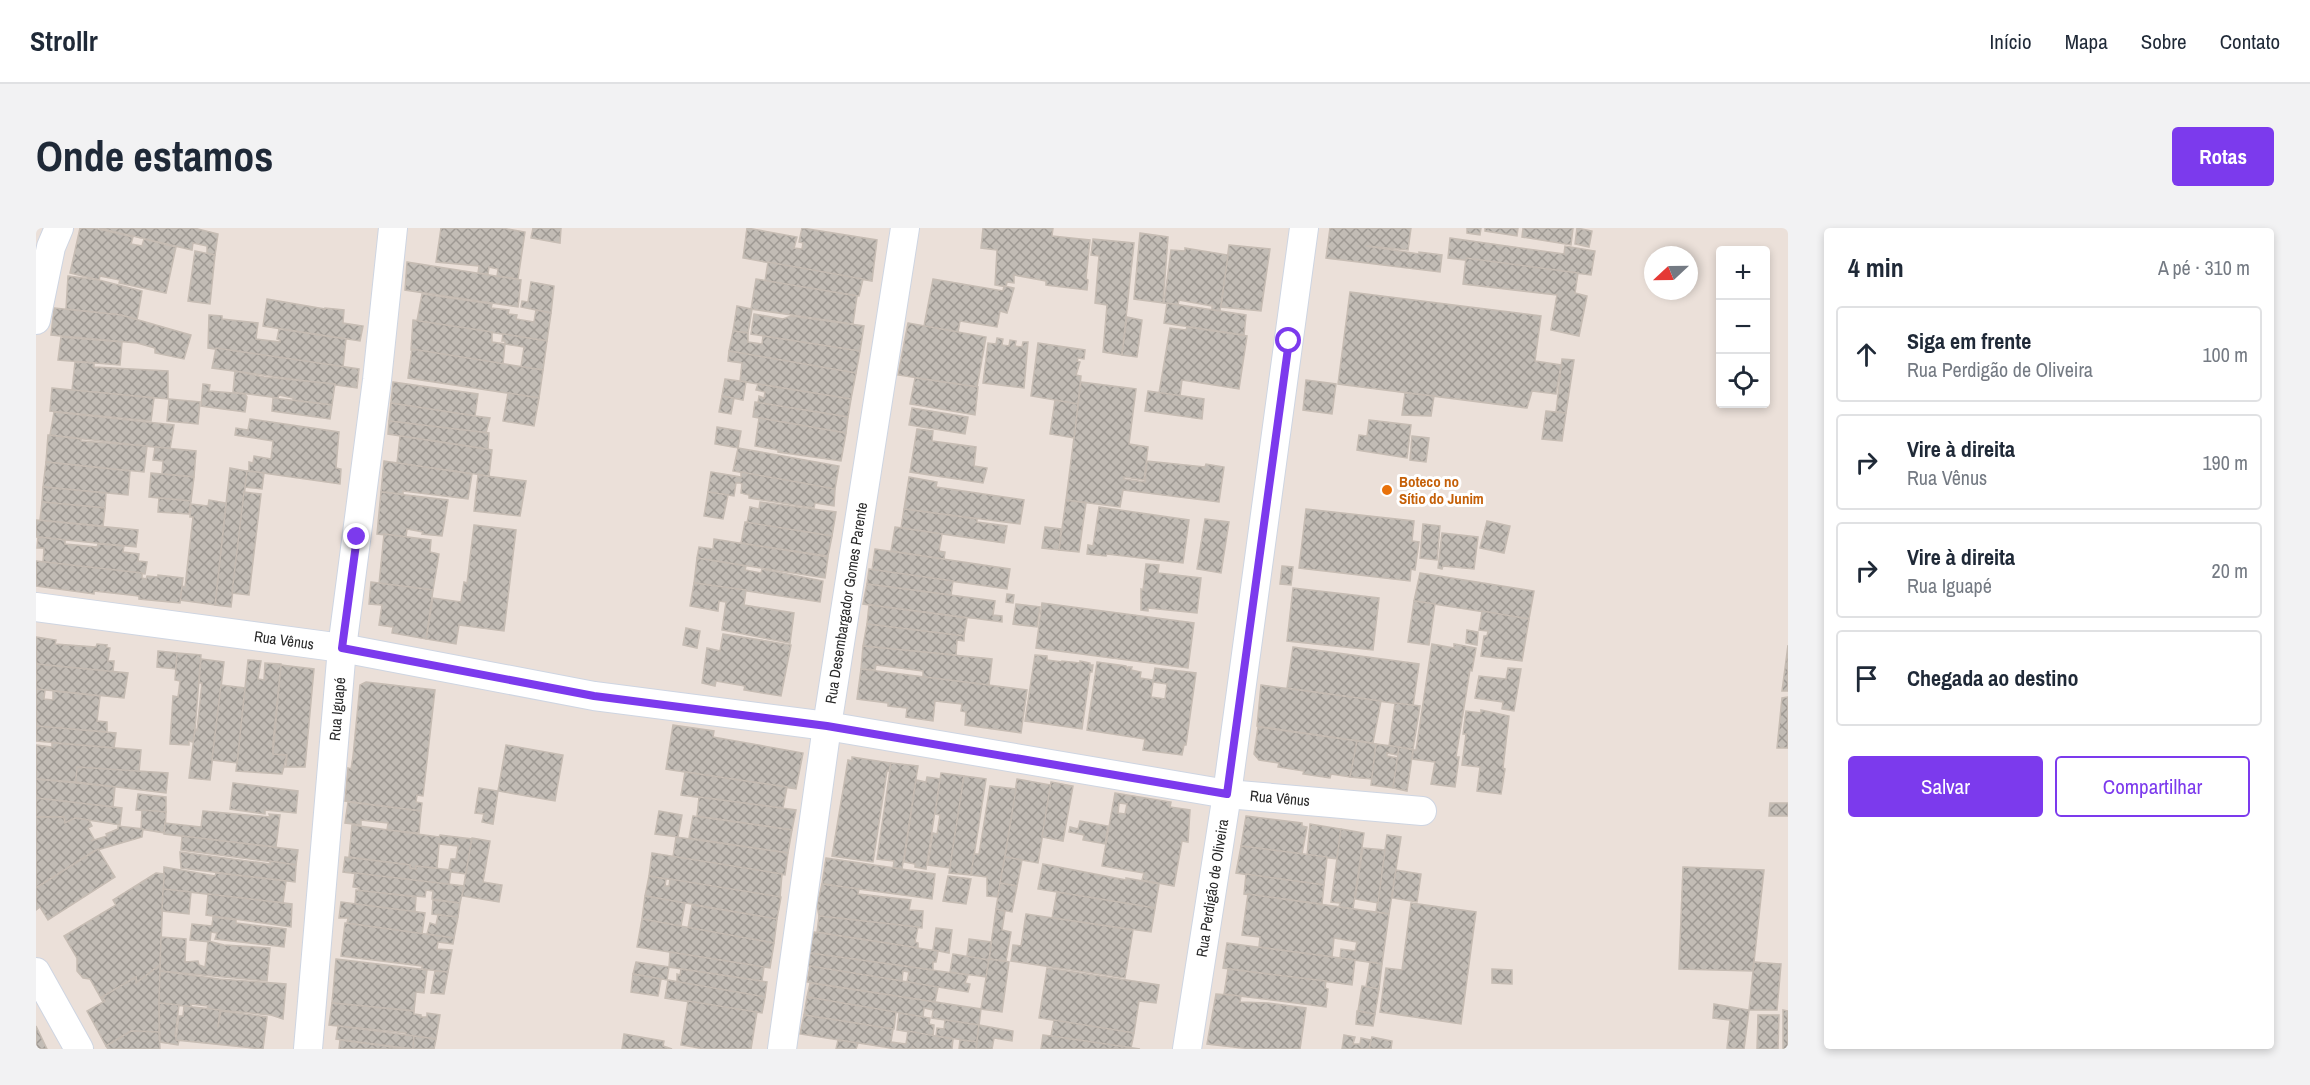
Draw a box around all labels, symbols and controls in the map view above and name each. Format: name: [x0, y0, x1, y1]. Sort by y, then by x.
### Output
text: Strollr: [30, 22, 98, 60]
text: Início: [1990, 27, 2032, 56]
text: Mapa: [2065, 27, 2108, 56]
text: Sobre: [2141, 27, 2187, 56]
text: Contato: [2220, 27, 2280, 56]
button: Rotas: [2172, 127, 2274, 186]
text: Onde estamos: [36, 128, 273, 184]
north arrow: [1644, 246, 1698, 300]
map controls: [1716, 246, 1770, 408]
button: +: [1716, 246, 1770, 300]
text: 4 min: [1848, 250, 1904, 285]
text: A pé · 310 m: [2158, 254, 2250, 281]
button: −: [1716, 300, 1770, 354]
text: Siga em frente: [1907, 326, 2031, 356]
route start: [1275, 327, 1301, 353]
icon: ahead: [1850, 338, 1883, 371]
text: 100 m: [2202, 341, 2248, 368]
button: locate: [1716, 354, 1770, 408]
text: Rua Perdigão de Oliveira: [1907, 356, 2093, 383]
text: Vire à direita: [1907, 434, 2015, 464]
icon: right: [1850, 446, 1883, 479]
text: 190 m: [2202, 449, 2248, 476]
text: Rua Vênus: [1907, 464, 1987, 491]
place label: Boteco no Sítio do Junim: [1399, 471, 1484, 509]
marker: Boteco no Sítio do Junim: [1380, 483, 1394, 497]
street label: Rua Desembargador Gomes Parente: [820, 501, 872, 705]
route end: [343, 523, 369, 549]
text: Vire à direita: [1907, 542, 2015, 572]
icon: right: [1850, 554, 1883, 587]
text: 20 m: [2212, 557, 2248, 584]
text: Rua Iguapé: [1907, 572, 1992, 599]
street label: Rua Vênus: [253, 625, 315, 655]
icon: arrive: [1850, 662, 1883, 695]
text: Chegada ao destino: [1907, 663, 2078, 693]
street label: Rua Iguapé: [324, 676, 350, 742]
button: Salvar: [1848, 756, 2043, 817]
button: Compartilhar: [2055, 756, 2250, 817]
street label: Rua Vênus: [1249, 785, 1311, 811]
street label: Rua Perdigão de Oliveira: [1191, 817, 1233, 959]

